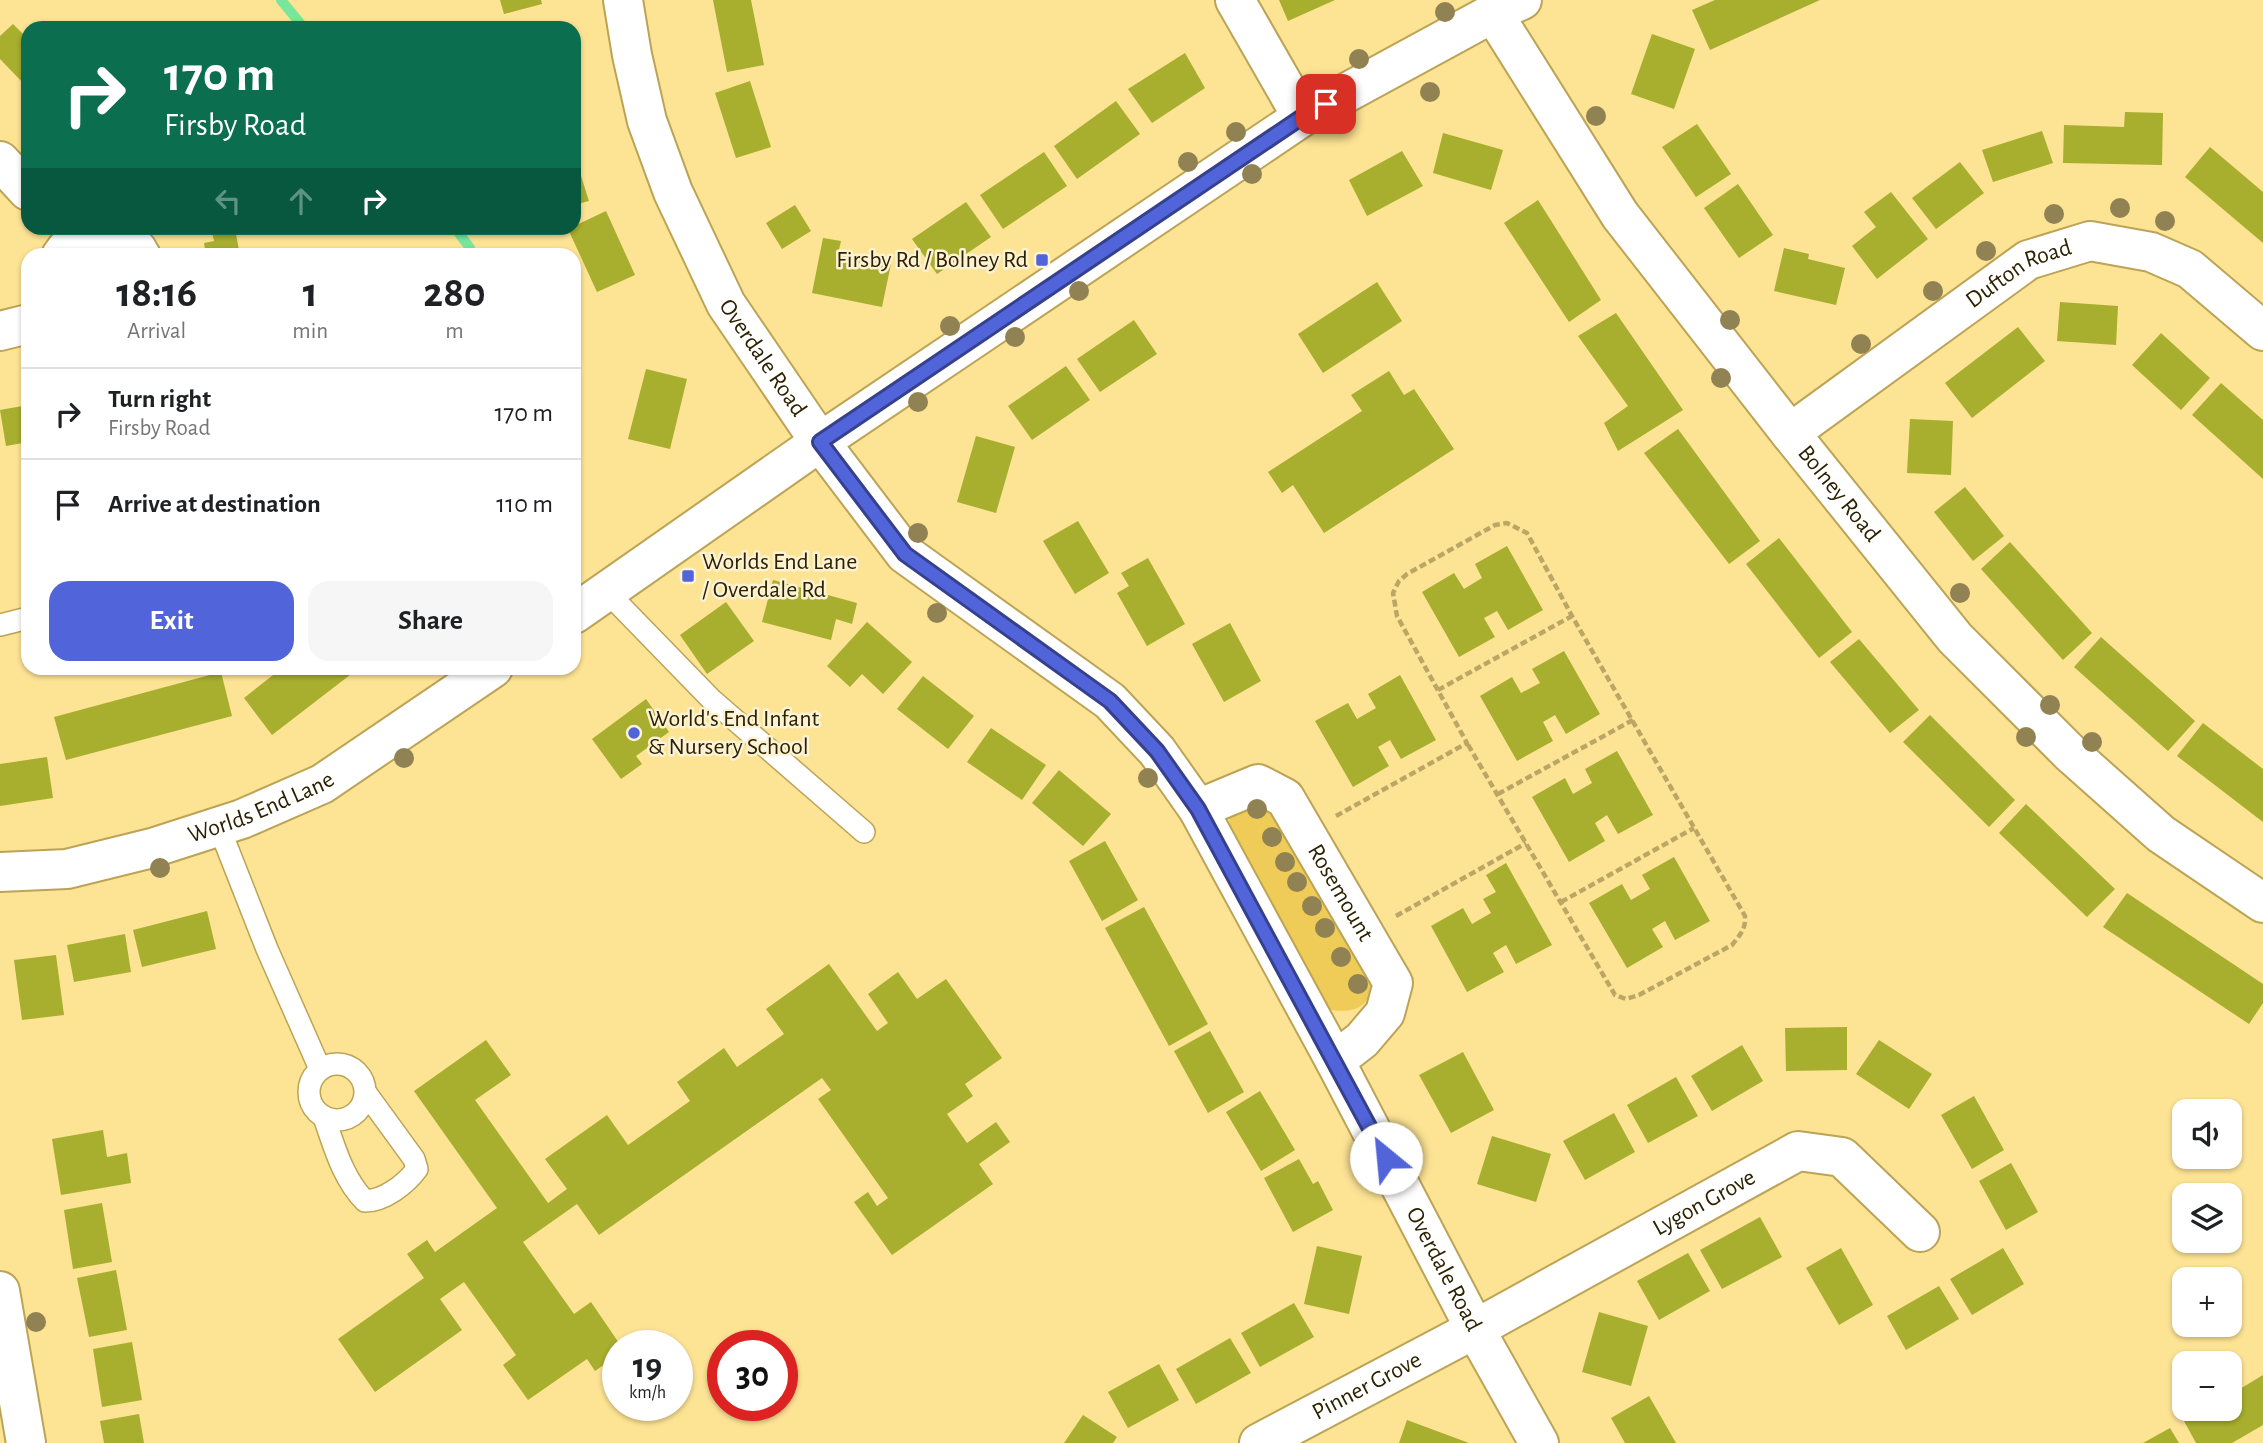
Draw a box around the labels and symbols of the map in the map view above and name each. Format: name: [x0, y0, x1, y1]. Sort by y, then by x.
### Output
pin: [1296, 74, 1356, 134]
street label: Dufton Road: [1962, 235, 2074, 313]
place label: Firsby Rd / Bolney Rd: [836, 248, 1028, 272]
marker: Firsby Rd / Bolney Rd: [1034, 252, 1050, 268]
street label: Overdale Road: [714, 295, 811, 421]
street label: Bolney Road: [1793, 441, 1885, 546]
place label: Worlds End Lane / Overdale Rd: [702, 550, 857, 602]
marker: Worlds End Lane / Overdale Rd: [680, 568, 696, 584]
place label: World's End Infant & Nursery School: [648, 707, 820, 759]
marker: World's End Infant & Nursery School: [626, 725, 642, 741]
street label: Worlds End Lane: [185, 767, 339, 848]
street label: Rosemount: [1303, 840, 1378, 945]
position arrow: [1349, 1121, 1423, 1195]
street label: Lygon Grove: [1649, 1165, 1759, 1240]
street label: Overdale Road: [1402, 1203, 1486, 1335]
speed limit sign: 30: [707, 1330, 798, 1421]
street label: Pinner Grove: [1308, 1348, 1425, 1425]

